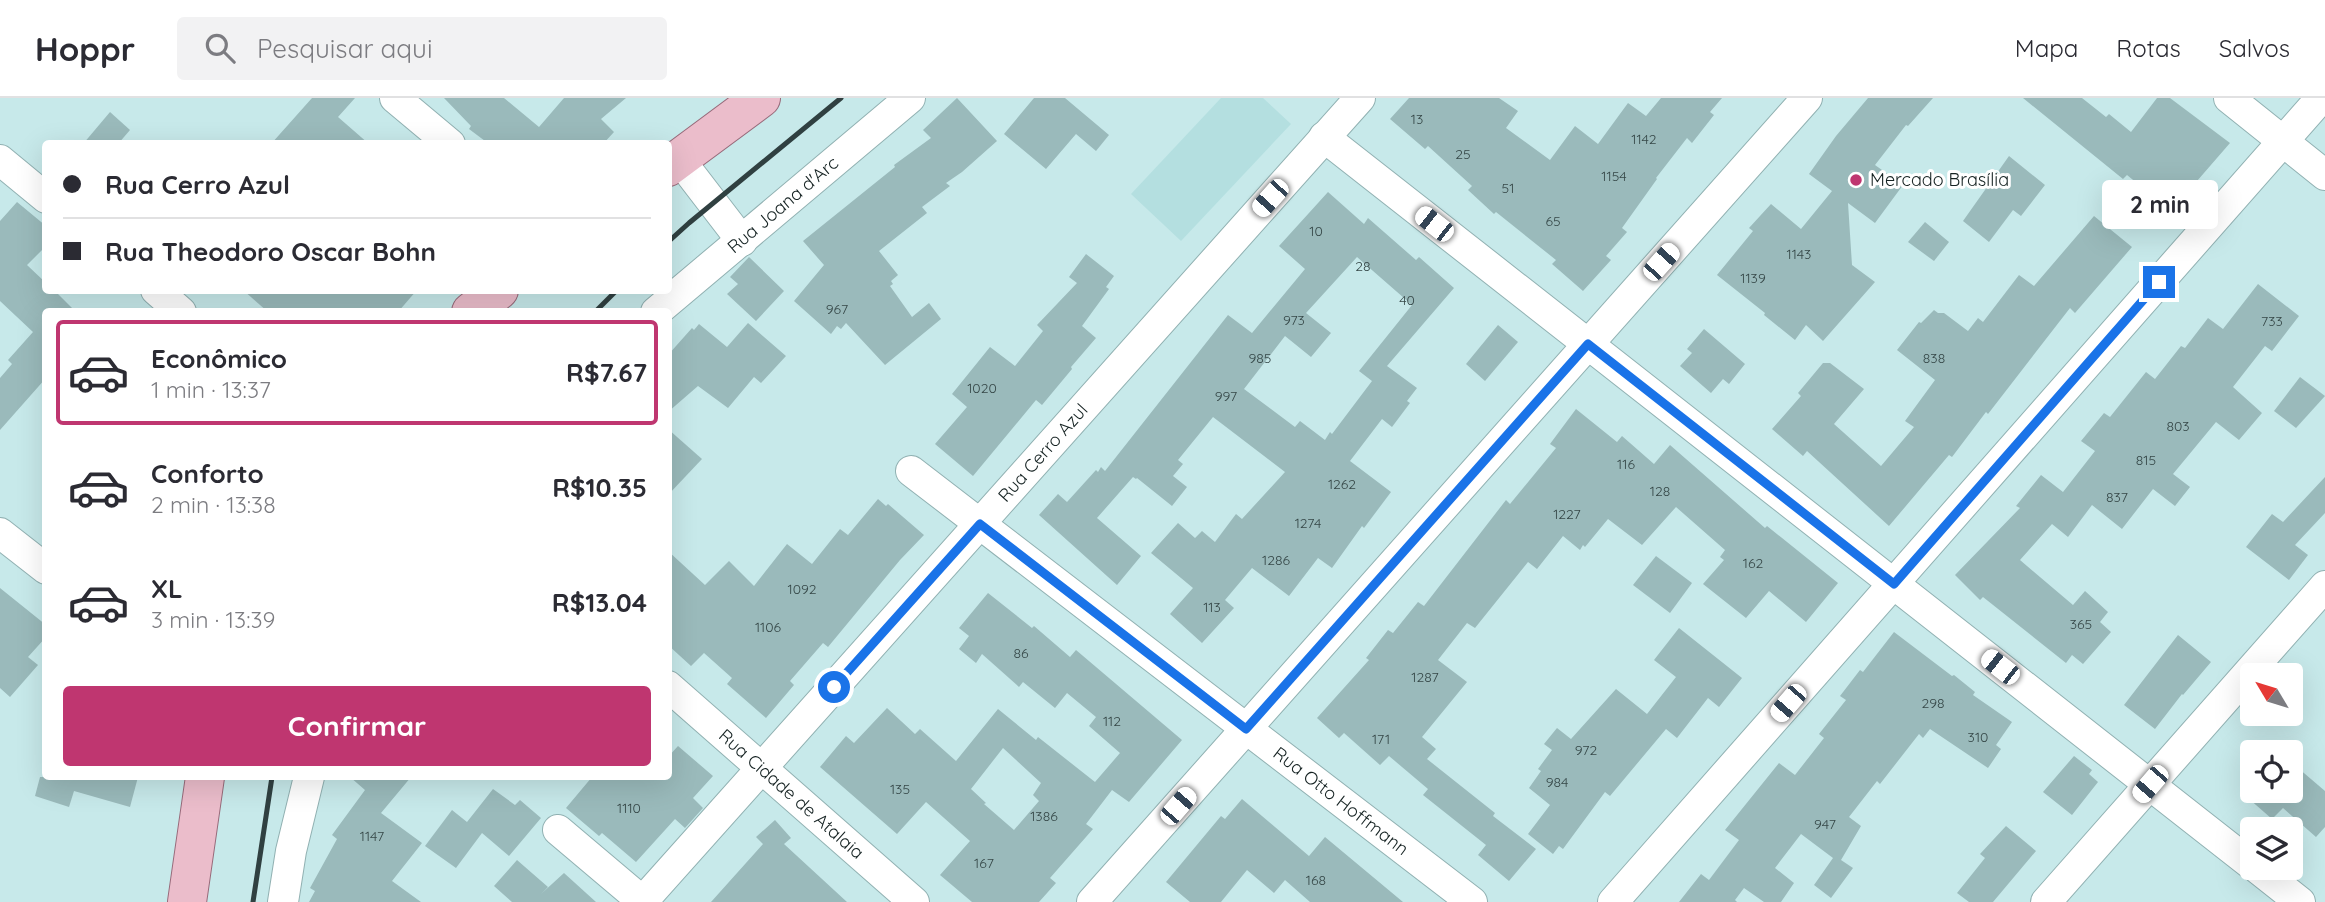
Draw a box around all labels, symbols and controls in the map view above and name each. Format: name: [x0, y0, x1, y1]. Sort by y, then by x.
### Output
search box: [177, 17, 667, 80]
text: Hoppr: [35, 28, 135, 69]
icon: search: [201, 29, 239, 67]
text: Pesquisar aqui: [257, 32, 432, 65]
text: Mapa: [2015, 33, 2078, 63]
text: Rotas: [2116, 33, 2181, 63]
text: Salvos: [2219, 33, 2290, 63]
house number: 13: [1411, 110, 1423, 128]
house number: 1142: [1631, 130, 1657, 148]
house number: 25: [1455, 145, 1471, 163]
street label: Rua Joana d'Arc: [722, 151, 843, 258]
house number: 1154: [1601, 167, 1627, 185]
text: Rua Cerro Azul: [105, 168, 290, 201]
place label: Mercado Brasília: [1870, 168, 2009, 191]
marker: Mercado Brasília: [1848, 172, 1864, 188]
car: [1249, 175, 1292, 221]
house number: 51: [1502, 179, 1514, 197]
callout: 2 min: [2101, 180, 2217, 230]
text: 2 min: [2130, 190, 2190, 219]
car: [1411, 203, 1458, 245]
house number: 65: [1545, 212, 1561, 230]
house number: 10: [1309, 222, 1323, 240]
text: Rua Theodoro Oscar Bohn: [105, 235, 436, 268]
car: [1640, 239, 1683, 285]
house number: 1143: [1787, 245, 1811, 263]
house number: 28: [1355, 257, 1371, 275]
route end: [2143, 266, 2175, 298]
house number: 1139: [1740, 269, 1766, 287]
house number: 40: [1399, 291, 1415, 309]
house number: 967: [826, 300, 848, 318]
house number: 973: [1283, 311, 1305, 329]
house number: 733: [2261, 312, 2283, 330]
icon: car: [67, 341, 130, 404]
text: Econômico: [151, 342, 287, 375]
house number: 985: [1248, 349, 1272, 367]
house number: 838: [1923, 349, 1945, 367]
text: R$7.67: [566, 356, 647, 389]
text: 1 min · 13:37: [151, 375, 271, 404]
house number: 1020: [967, 379, 997, 397]
house number: 997: [1215, 387, 1237, 405]
street label: Rua Cerro Azul: [993, 399, 1092, 507]
house number: 803: [2166, 417, 2190, 435]
house number: 815: [2136, 451, 2156, 469]
house number: 116: [1617, 455, 1635, 473]
icon: car: [67, 456, 130, 519]
text: Conforto: [151, 457, 264, 490]
text: R$10.35: [552, 471, 647, 504]
house number: 1262: [1328, 475, 1356, 493]
house number: 128: [1650, 482, 1670, 500]
house number: 837: [2106, 488, 2128, 506]
text: 2 min · 13:38: [151, 490, 276, 519]
house number: 1227: [1553, 505, 1581, 523]
house number: 1274: [1295, 514, 1321, 532]
house number: 1286: [1262, 551, 1290, 569]
house number: 162: [1743, 554, 1763, 572]
icon: car: [67, 571, 130, 634]
text: XL: [151, 572, 183, 605]
house number: 1092: [787, 580, 817, 598]
text: R$13.04: [552, 586, 647, 619]
house number: 113: [1203, 598, 1221, 616]
text: 3 min · 13:39: [151, 605, 275, 634]
house number: 365: [2070, 615, 2092, 633]
house number: 1106: [755, 618, 782, 636]
house number: 86: [1013, 644, 1029, 662]
car: [1977, 646, 2024, 688]
north arrow: [2240, 663, 2303, 726]
map controls: [2240, 663, 2303, 880]
house number: 1287: [1411, 668, 1439, 686]
route start: [818, 671, 850, 703]
car: [1767, 680, 1810, 726]
button: Confirmar: [63, 686, 651, 766]
house number: 298: [1921, 694, 1945, 712]
house number: 112: [1103, 712, 1121, 730]
street label: Rua Cidade de Atalaia: [714, 724, 869, 864]
house number: 310: [1968, 728, 1988, 746]
house number: 171: [1372, 730, 1390, 748]
button: locate: [2240, 740, 2303, 803]
house number: 972: [1575, 741, 1597, 759]
street label: Rua Otto Hoffmann: [1269, 742, 1413, 860]
car: [2129, 761, 2172, 807]
house number: 984: [1546, 773, 1568, 791]
house number: 135: [890, 780, 910, 798]
car: [1157, 783, 1200, 829]
house number: 1110: [617, 799, 641, 817]
house number: 1386: [1030, 807, 1058, 825]
house number: 947: [1814, 815, 1836, 833]
button: layers: [2240, 817, 2303, 880]
house number: 1147: [360, 827, 384, 845]
house number: 167: [974, 854, 994, 872]
house number: 168: [1306, 871, 1326, 889]

